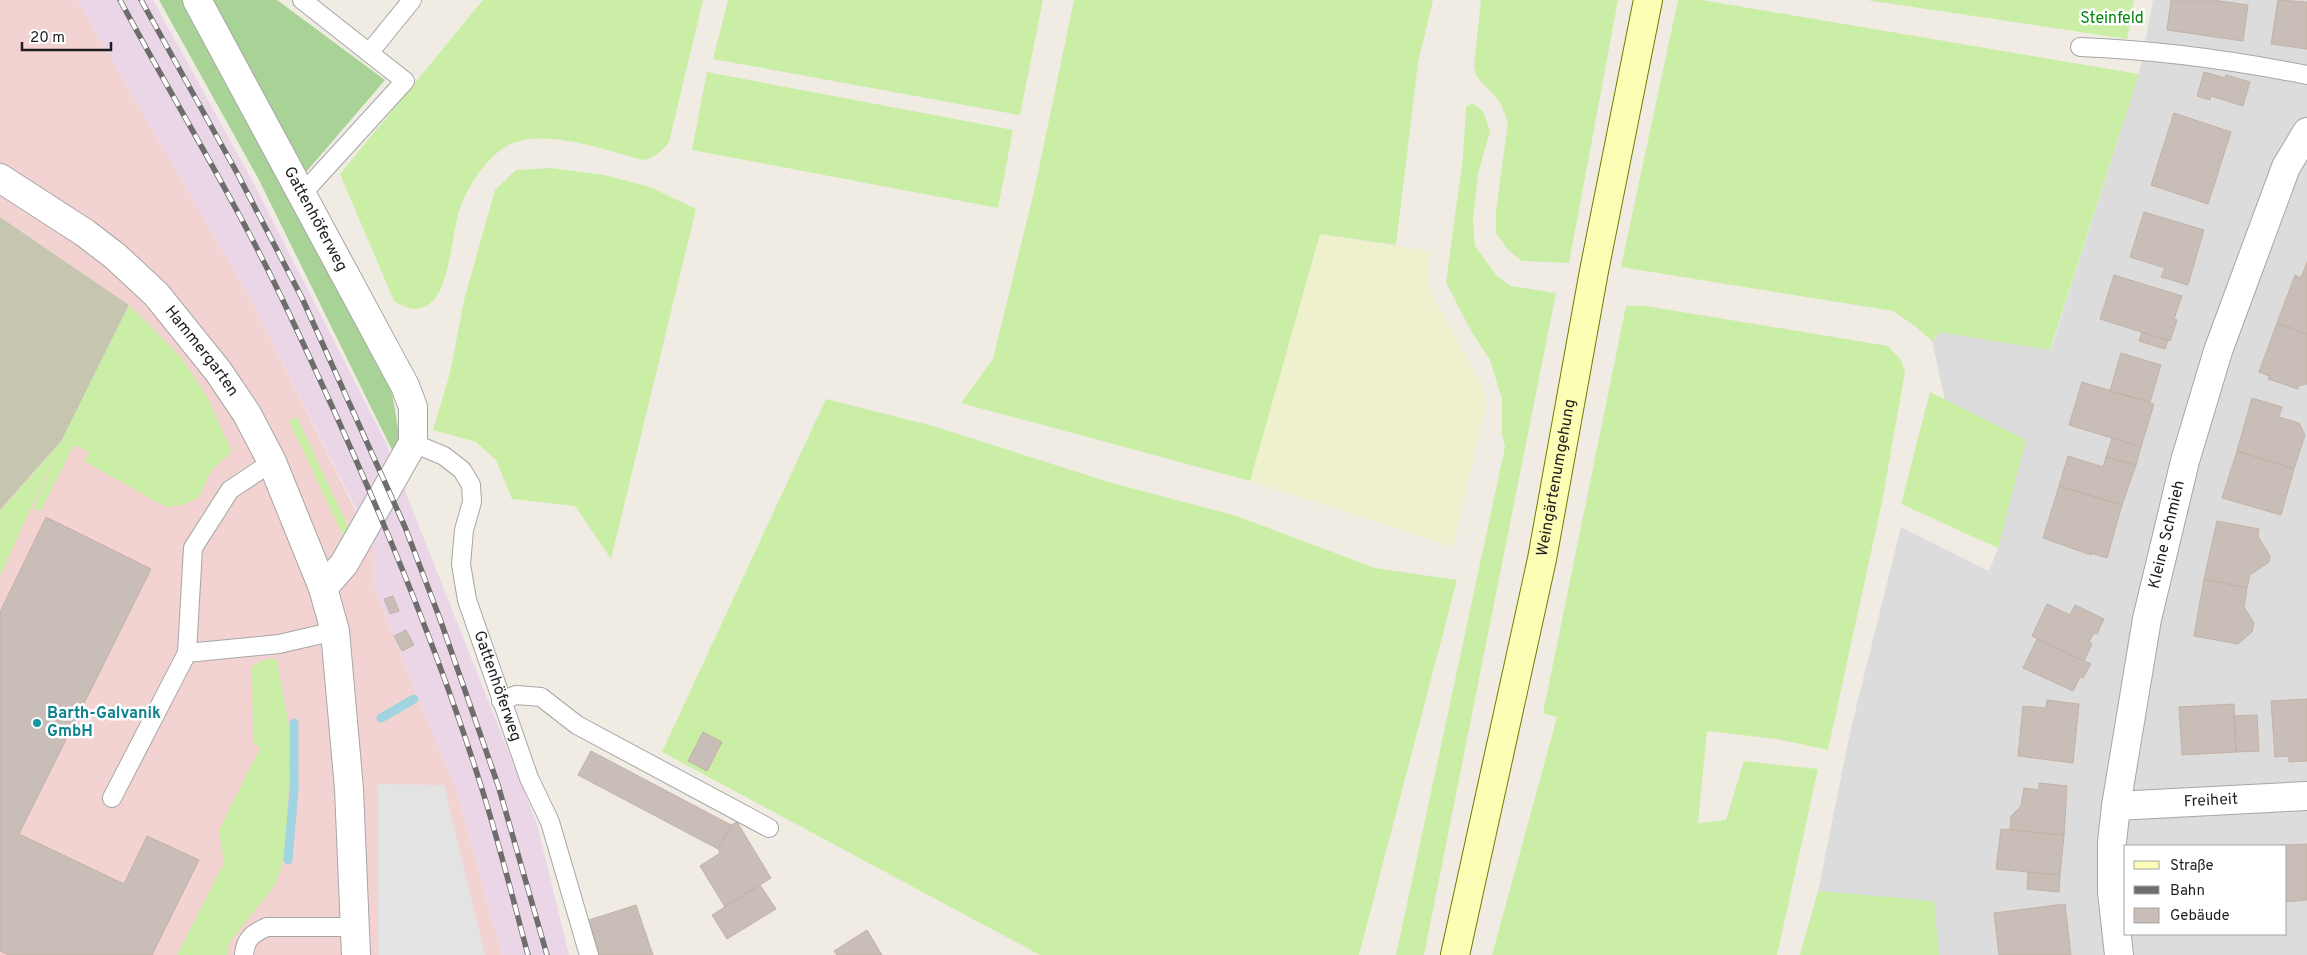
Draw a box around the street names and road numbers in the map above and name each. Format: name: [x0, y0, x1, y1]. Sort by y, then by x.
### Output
street label: Gattenhöferweg: [279, 163, 351, 275]
street label: Hammergarten: [160, 302, 242, 401]
street label: Weingärtenumgehung: [1533, 397, 1581, 558]
street label: Kleine Schmieh: [2145, 478, 2190, 591]
street label: Gattenhöferweg: [469, 628, 526, 744]
street label: Freiheit: [2183, 790, 2239, 812]

